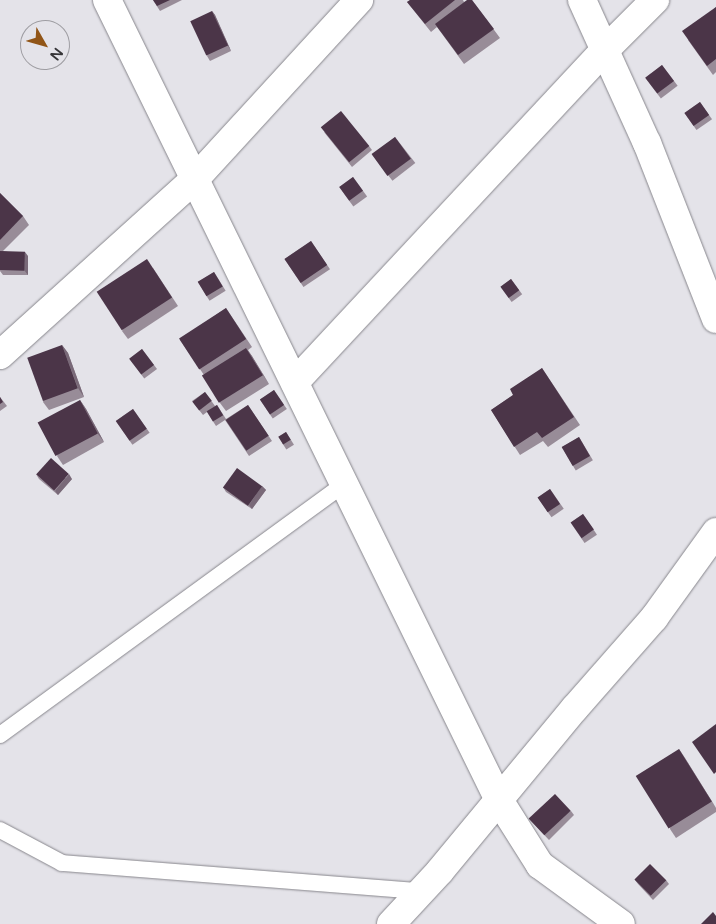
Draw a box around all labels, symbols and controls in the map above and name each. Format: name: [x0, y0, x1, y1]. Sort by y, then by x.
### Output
north arrow: [20, 20, 70, 70]
text: N: [46, 44, 67, 64]

